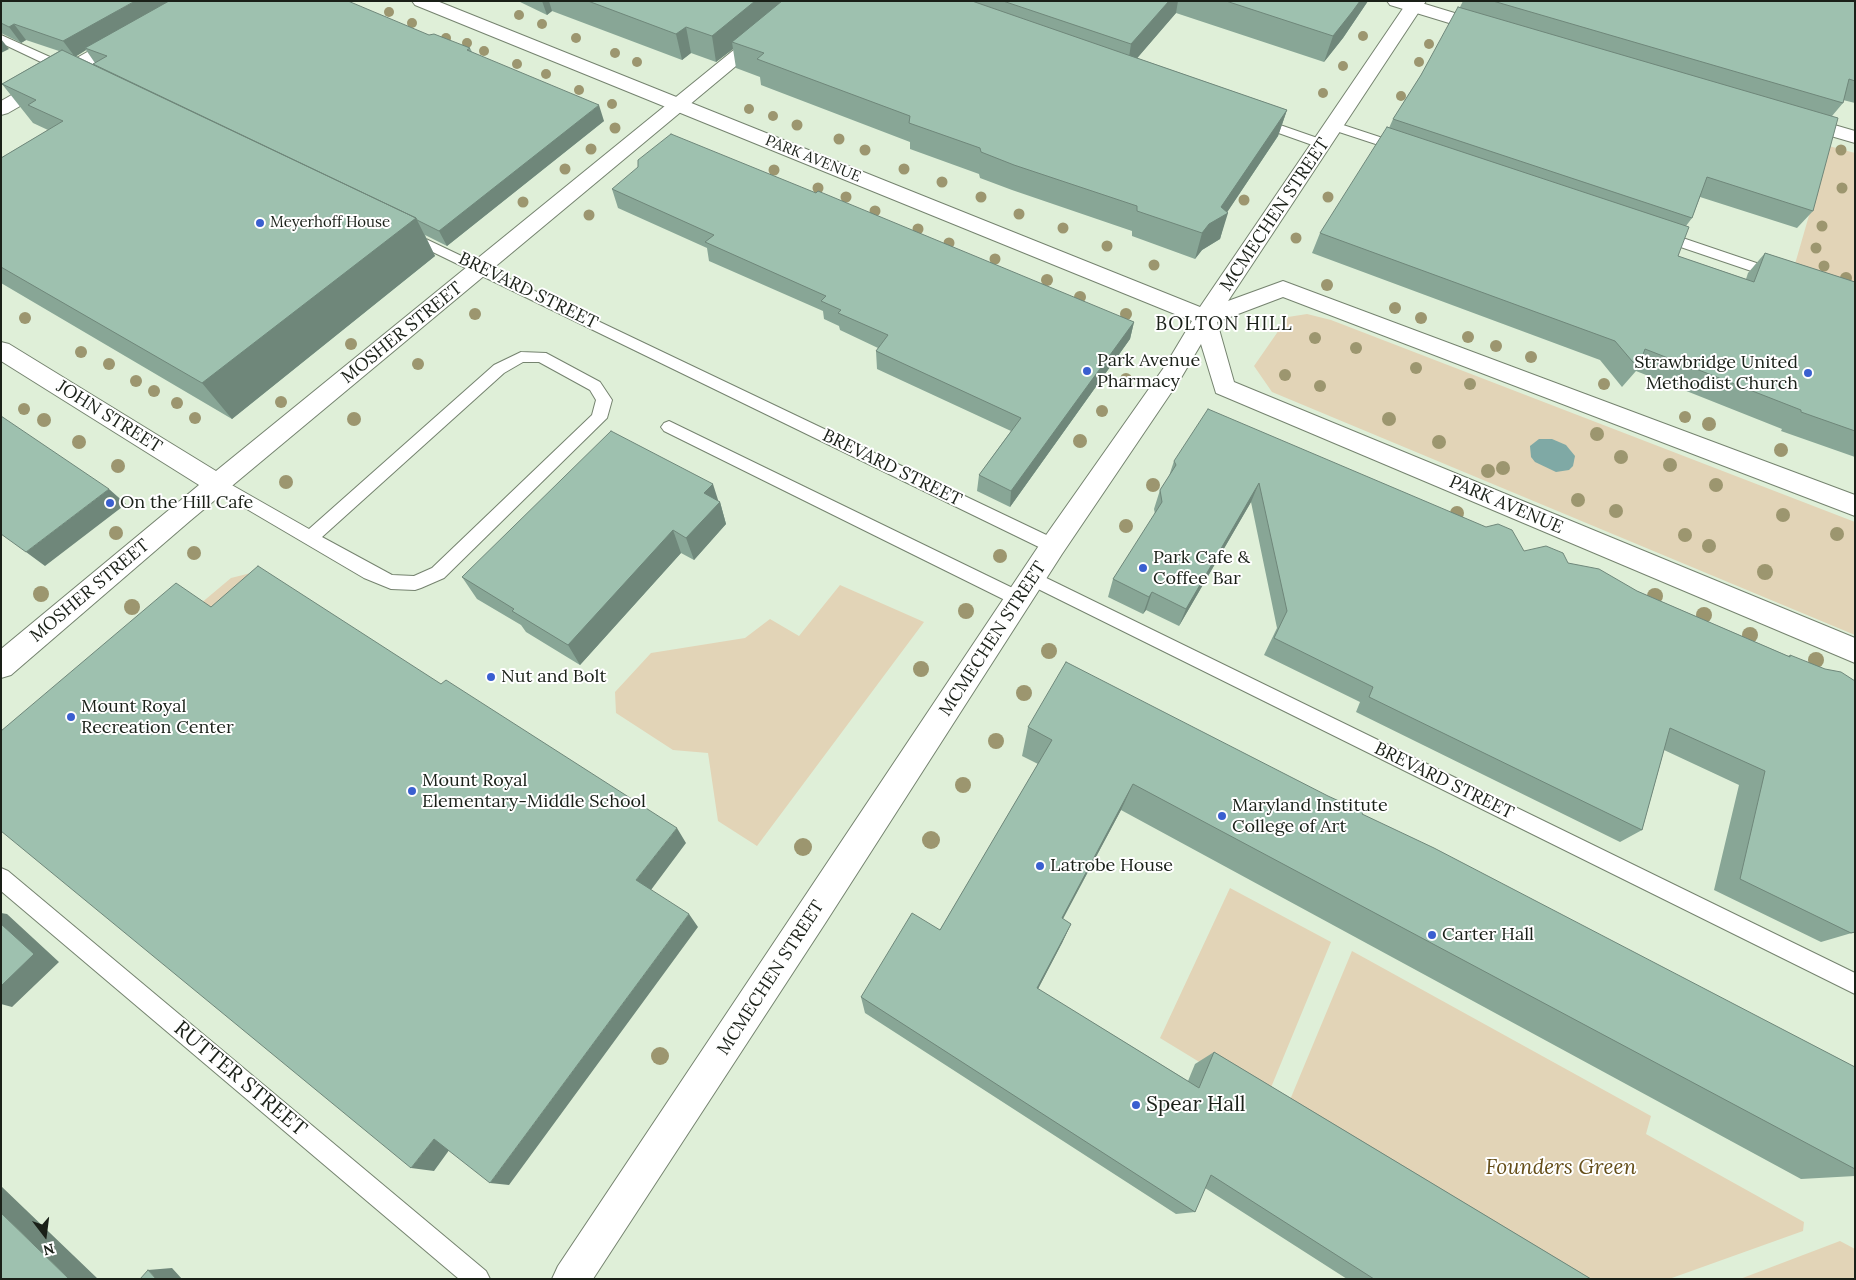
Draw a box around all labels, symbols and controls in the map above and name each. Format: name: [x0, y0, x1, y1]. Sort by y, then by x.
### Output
street label: PARK AVENUE: [763, 132, 863, 186]
street label: MCMECHEN STREET: [1216, 134, 1334, 296]
place label: Meyerhoff House: [270, 214, 390, 232]
marker: Meyerhoff House: [254, 217, 266, 229]
street label: BREVARD STREET: [455, 248, 601, 334]
street label: MOSHER STREET: [337, 278, 467, 388]
district label: BOLTON HILL: [1154, 314, 1294, 336]
place label: Park Avenue Pharmacy: [1097, 350, 1200, 392]
place label: Strawbridge United Methodist Church: [1634, 352, 1798, 394]
marker: Park Avenue Pharmacy: [1081, 365, 1093, 377]
marker: Strawbridge United Methodist Church: [1802, 367, 1814, 379]
street label: JOHN STREET: [52, 376, 166, 458]
street label: BREVARD STREET: [819, 425, 965, 511]
street label: PARK AVENUE: [1446, 471, 1566, 539]
place label: On the Hill Cafe: [120, 492, 253, 514]
marker: On the Hill Cafe: [104, 497, 116, 509]
street label: MOSHER STREET: [26, 535, 154, 647]
place label: Park Cafe & Coffee Bar: [1153, 547, 1250, 590]
street label: MCMECHEN STREET: [935, 558, 1051, 720]
marker: Park Cafe & Coffee Bar: [1137, 562, 1149, 574]
place label: Nut and Bolt: [501, 666, 606, 688]
marker: Nut and Bolt: [485, 671, 497, 683]
place label: Mount Royal Recreation Center: [81, 696, 234, 739]
marker: Mount Royal Recreation Center: [65, 711, 77, 723]
street label: BREVARD STREET: [1371, 738, 1517, 824]
place label: Mount Royal Elementary-Middle School: [422, 770, 646, 812]
marker: Mount Royal Elementary-Middle School: [406, 785, 418, 797]
place label: Maryland Institute College of Art: [1232, 795, 1388, 838]
marker: Maryland Institute College of Art: [1216, 810, 1228, 822]
place label: Latrobe House: [1050, 855, 1173, 877]
marker: Latrobe House: [1034, 860, 1046, 872]
street label: MCMECHEN STREET: [713, 897, 829, 1059]
place label: Carter Hall: [1442, 924, 1534, 946]
marker: Carter Hall: [1426, 929, 1438, 941]
street label: RUTTER STREET: [168, 1016, 312, 1142]
place label: Spear Hall: [1146, 1092, 1246, 1118]
marker: Spear Hall: [1130, 1099, 1142, 1111]
park label: Founders Green: [1486, 1155, 1636, 1181]
north arrow: [20, 1210, 70, 1260]
text: N: [41, 1239, 56, 1260]

